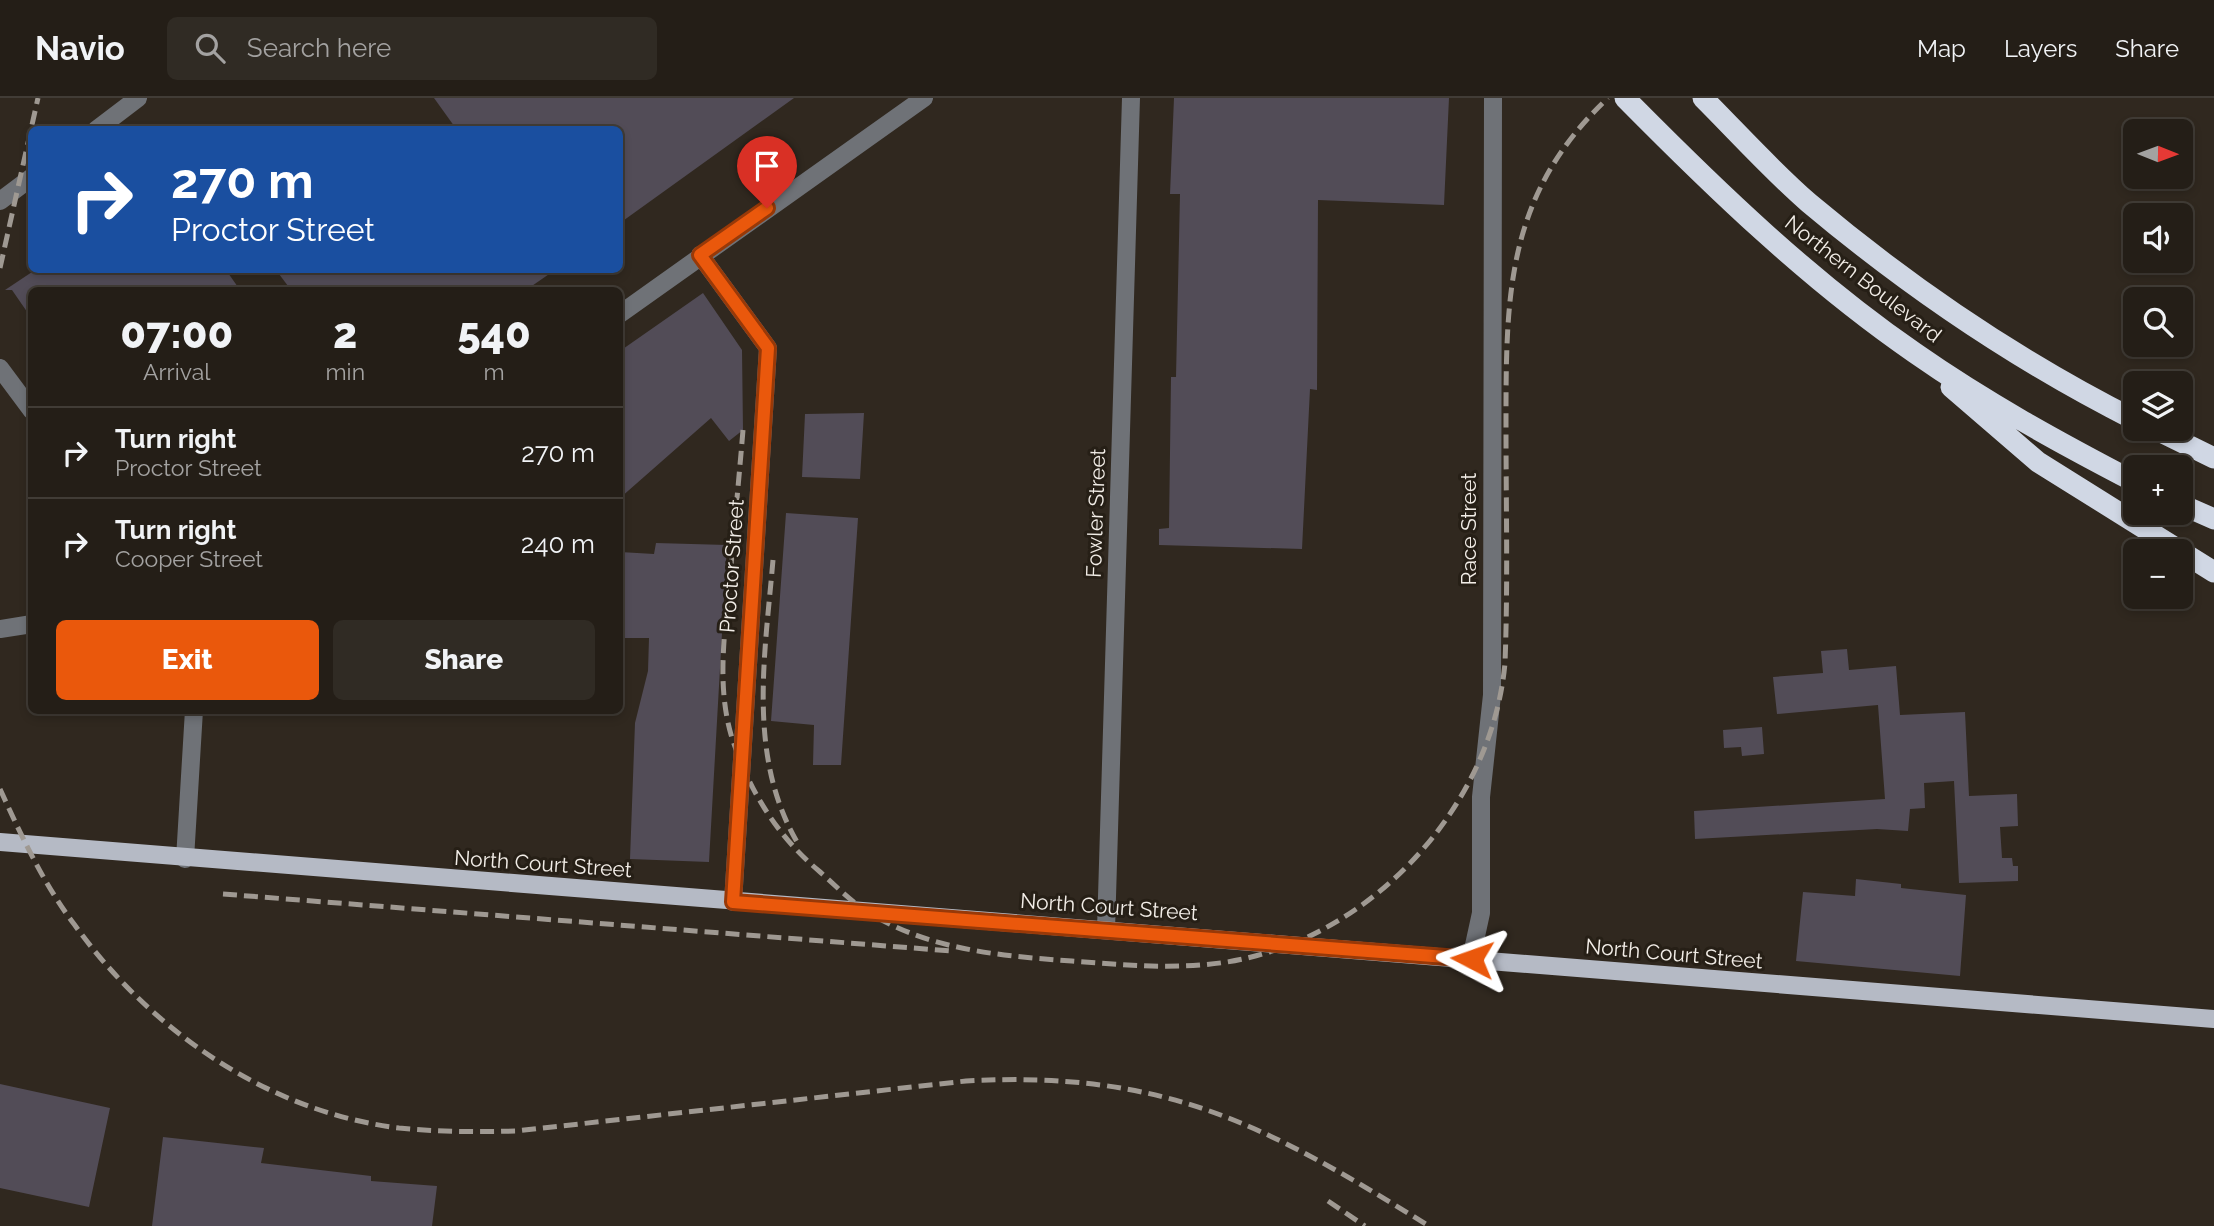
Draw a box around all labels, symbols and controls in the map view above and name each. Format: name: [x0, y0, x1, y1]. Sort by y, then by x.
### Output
search box: [167, 17, 657, 80]
text: Navio: [35, 29, 125, 68]
icon: search: [191, 29, 229, 67]
text: Search here: [247, 33, 391, 63]
text: Map: [1917, 34, 1966, 63]
text: Layers: [2004, 34, 2077, 63]
text: Share: [2115, 34, 2179, 63]
north arrow: [2123, 119, 2193, 189]
map controls: [2123, 119, 2193, 609]
pin: [737, 136, 797, 208]
icon: arrive: [748, 147, 786, 185]
text: 270 m: [171, 152, 314, 209]
icon: right: [56, 154, 147, 245]
button: sound: [2123, 203, 2193, 273]
street label: Northern Boulevard: [1780, 210, 1947, 347]
text: Proctor Street: [171, 211, 375, 248]
button: search: [2123, 287, 2193, 357]
text: 07:00: [120, 309, 233, 358]
text: 2: [333, 309, 357, 358]
text: 540: [457, 309, 531, 358]
text: Arrival: [143, 358, 210, 385]
text: min: [325, 358, 365, 385]
text: m: [483, 358, 505, 385]
button: layers: [2123, 371, 2193, 441]
text: Turn right: [115, 424, 236, 454]
icon: right: [56, 434, 94, 472]
text: 270 m: [521, 438, 595, 468]
street label: Fowler Street: [1081, 448, 1110, 578]
text: Proctor Street: [115, 454, 262, 481]
button: +: [2123, 455, 2193, 525]
street label: Race Street: [1456, 473, 1481, 585]
street label: Proctor Street: [714, 498, 749, 634]
text: Turn right: [115, 515, 236, 545]
icon: right: [56, 525, 94, 563]
text: 240 m: [521, 529, 595, 559]
button: −: [2123, 539, 2193, 609]
text: Cooper Street: [115, 545, 263, 572]
button: Exit: [56, 620, 319, 700]
button: Share: [333, 620, 595, 700]
street label: North Court Street: [453, 845, 633, 882]
street label: North Court Street: [1019, 888, 1199, 925]
position arrow: [1435, 922, 1509, 996]
street label: North Court Street: [1584, 933, 1764, 974]

